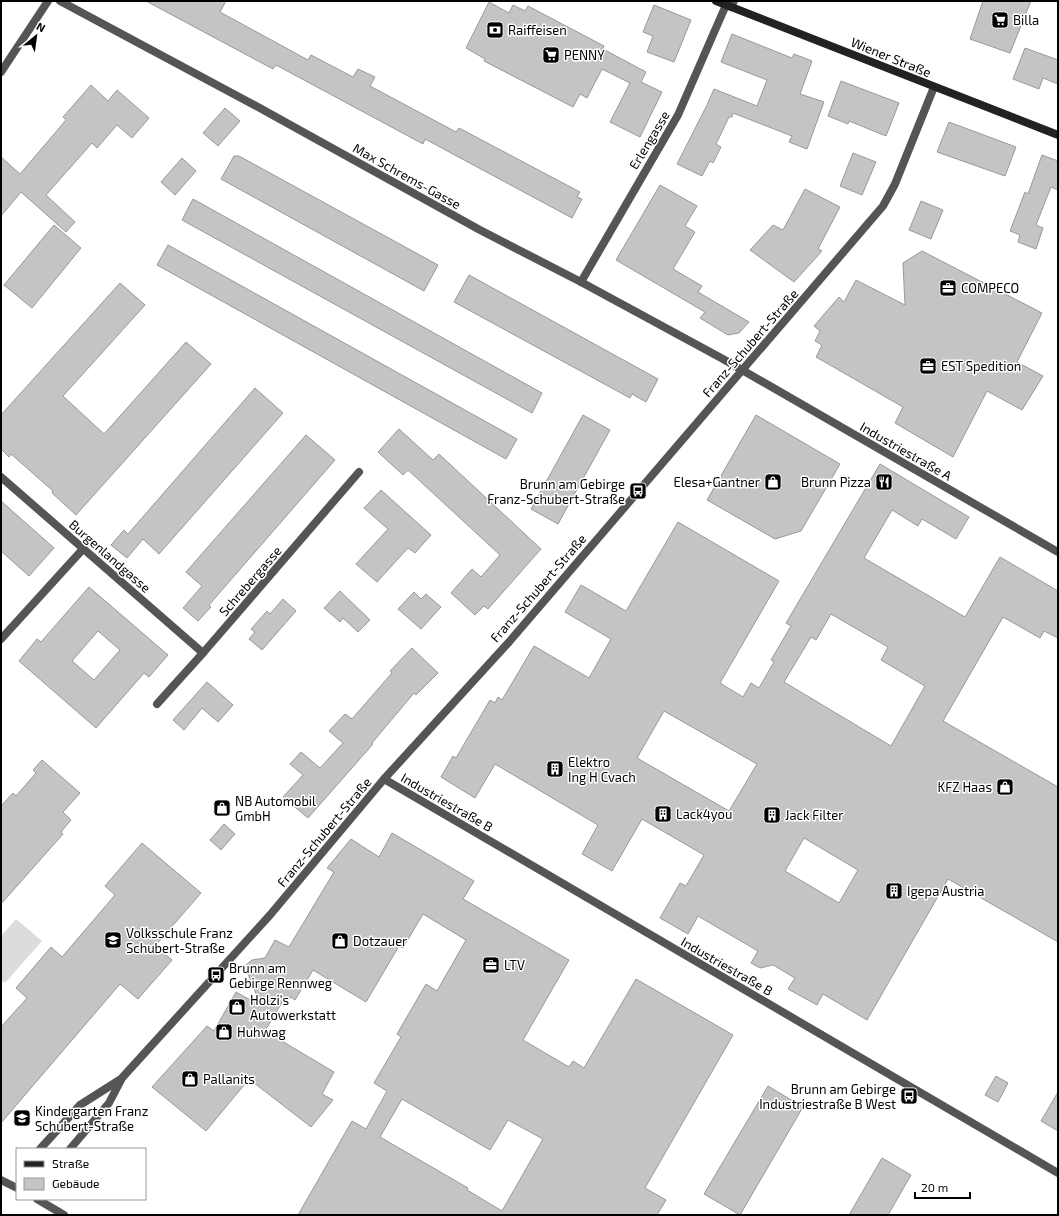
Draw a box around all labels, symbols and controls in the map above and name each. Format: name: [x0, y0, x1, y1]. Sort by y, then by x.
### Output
supermarket icon: Billa: [990, 10, 1010, 30]
place label: Billa: [1013, 12, 1039, 28]
north arrow: [16, 16, 56, 56]
text: N: [34, 19, 48, 34]
bank icon: Raiffeisen: [485, 20, 505, 40]
place label: Raiffeisen: [508, 22, 567, 38]
street label: Wiener Straße: [849, 34, 933, 80]
supermarket icon: PENNY: [541, 45, 561, 65]
place label: PENNY: [564, 47, 605, 63]
street label: Erlengasse: [625, 108, 673, 172]
street label: Max Schrems-Gasse: [350, 140, 464, 212]
office icon: COMPECO: [938, 278, 958, 298]
place label: COMPECO: [961, 280, 1019, 296]
street label: Franz-Schubert-Straße: [699, 286, 801, 400]
office icon: EST Spedition: [918, 356, 938, 376]
place label: EST Spedition: [941, 358, 1021, 374]
street label: Industriestraße A: [857, 418, 955, 484]
shop icon: Elesa+Gantner: [763, 472, 783, 492]
restaurant icon: Brunn Pizza: [874, 472, 894, 492]
place label: Elesa+Gantner: [673, 474, 760, 490]
place label: Brunn Pizza: [801, 474, 871, 490]
place label: Brunn am Gebirge Franz-Schubert-Straße: [487, 476, 625, 507]
bus stop icon: Brunn am Gebirge Franz-Schubert-Straße: [628, 481, 648, 501]
street label: Burgenlandgasse: [66, 516, 154, 596]
street label: Franz-Schubert-Straße: [487, 531, 589, 645]
street label: Schrebergasse: [215, 543, 285, 619]
place label: Elektro Ing H Cvach: [568, 754, 636, 785]
building icon: Elektro Ing H Cvach: [545, 759, 565, 779]
street label: Industriestraße B: [398, 769, 496, 835]
street label: Franz-Schubert-Straße: [274, 774, 374, 890]
shop icon: KFZ Haas: [995, 777, 1015, 797]
place label: KFZ Haas: [937, 779, 992, 795]
place label: NB Automobil GmbH: [235, 793, 316, 824]
shop icon: NB Automobil GmbH: [212, 798, 232, 818]
building icon: Lack4you: [653, 804, 673, 824]
building icon: Jack Filter: [762, 805, 782, 825]
place label: Lack4you: [676, 806, 732, 822]
place label: Jack Filter: [785, 807, 843, 823]
building icon: Igepa Austria: [884, 881, 904, 901]
place label: Igepa Austria: [907, 883, 984, 899]
place label: Volksschule Franz Schubert-Straße: [126, 925, 233, 956]
school or university icon: Volksschule Franz Schubert-Straße: [103, 930, 123, 950]
shop icon: Dotzauer: [330, 931, 350, 951]
place label: Dotzauer: [353, 933, 407, 949]
street label: Industriestraße B: [678, 933, 776, 999]
office icon: LTV: [481, 955, 501, 975]
place label: LTV: [504, 957, 525, 973]
place label: Brunn am Gebirge Rennweg: [229, 960, 332, 991]
bus stop icon: Brunn am Gebirge Rennweg: [206, 965, 226, 985]
place label: Holzi's Autowerkstatt: [250, 992, 336, 1023]
shop icon: Holzi's Autowerkstatt: [227, 997, 247, 1017]
shop icon: Huhwag: [214, 1022, 234, 1042]
place label: Huhwag: [237, 1024, 286, 1040]
shop icon: Pallanits: [180, 1069, 200, 1089]
place label: Pallanits: [203, 1071, 255, 1087]
place label: Brunn am Gebirge Industriestraße B West: [759, 1081, 896, 1112]
bus stop icon: Brunn am Gebirge Industriestraße B West: [899, 1086, 919, 1106]
place label: Kindergarten Franz Schubert-Straße: [35, 1103, 148, 1134]
school or university icon: Kindergarten Franz Schubert-Straße: [12, 1108, 32, 1128]
legend: [16, 1148, 146, 1200]
text: Straße: [52, 1156, 89, 1170]
scale bar: [915, 1174, 970, 1200]
text: Gebäude: [52, 1176, 100, 1190]
text: 20 m: [921, 1180, 948, 1194]

